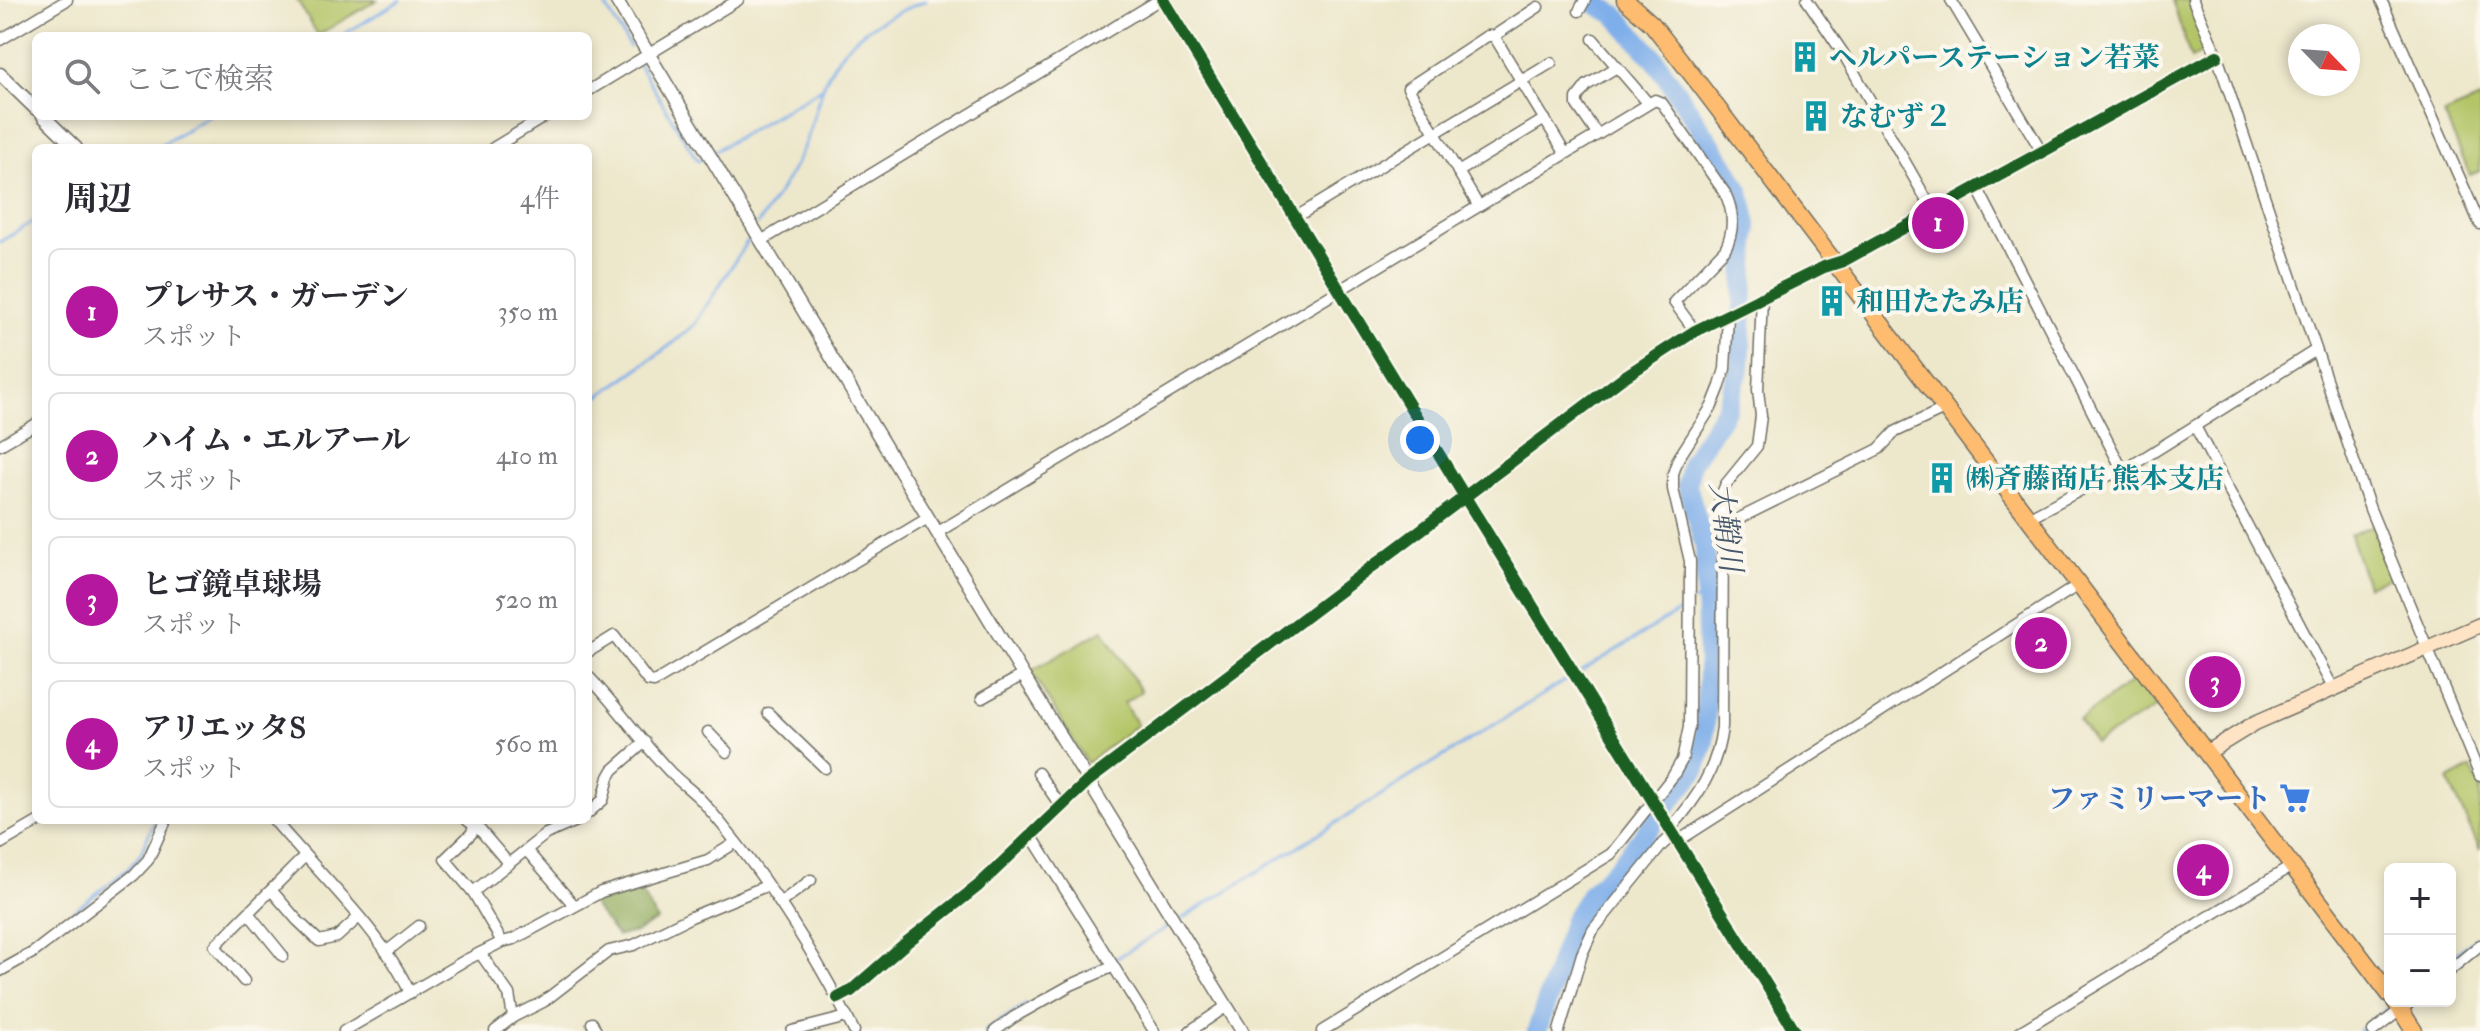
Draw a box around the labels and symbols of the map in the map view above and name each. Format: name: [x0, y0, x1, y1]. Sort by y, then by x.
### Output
north arrow: [2288, 24, 2360, 96]
building icon: ヘルパーステーション若菜: [1788, 40, 1822, 74]
place label: ヘルパーステーション若菜: [1829, 41, 2160, 76]
building icon: なむず２: [1799, 99, 1833, 133]
place label: なむず２: [1840, 100, 1952, 135]
pin: 1: [1912, 193, 1964, 253]
building icon: 和田たたみ店: [1815, 284, 1849, 318]
place label: 和田たたみ店: [1856, 285, 2024, 320]
your location: [1400, 420, 1440, 460]
building icon: ㈱斉藤商店 熊本支店: [1925, 461, 1959, 495]
place label: ㈱斉藤商店 熊本支店: [1966, 462, 2224, 497]
water label: 大鞘川: [1702, 480, 1750, 577]
pin: 2: [2015, 613, 2067, 673]
pin: 3: [2189, 652, 2241, 712]
supermarket icon: ファミリーマート: [2278, 781, 2312, 815]
place label: ファミリーマート: [2048, 782, 2271, 817]
pin: 4: [2177, 840, 2229, 900]

